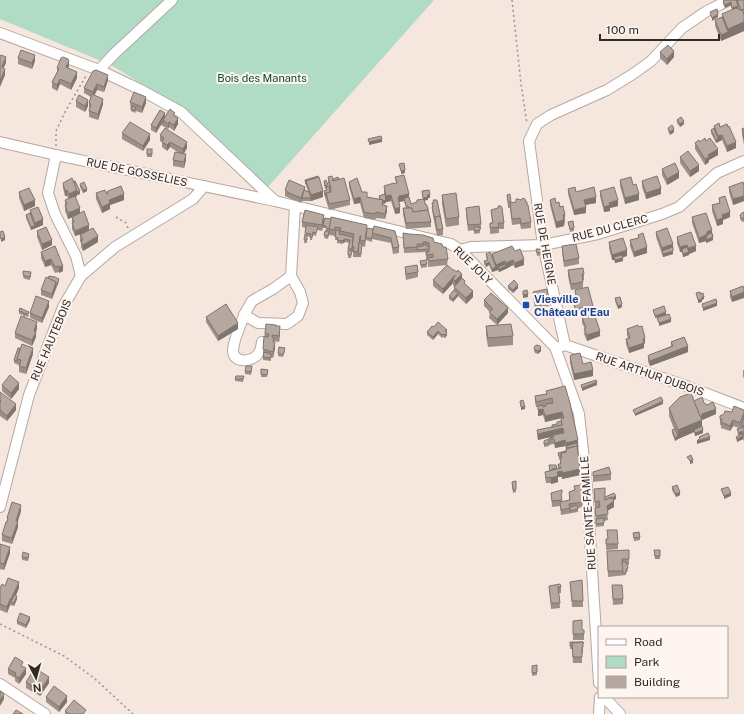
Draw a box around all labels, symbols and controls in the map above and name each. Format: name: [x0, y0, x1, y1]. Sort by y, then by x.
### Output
scale bar: [600, 16, 719, 42]
text: 100 m: [606, 23, 639, 37]
park label: Bois des Manants: [217, 72, 307, 84]
street label: RUE DE GOSSELIES: [85, 155, 189, 189]
street label: RUE DE HEIGNE: [532, 202, 558, 286]
street label: RUE DU CLERC: [571, 212, 649, 244]
street label: RUE JOLY: [451, 244, 495, 286]
place label: Viesville Château d'Eau: [534, 293, 610, 318]
street label: RUE HAUTEBOIS: [28, 297, 74, 383]
marker: Viesville Château d'Eau: [521, 300, 531, 310]
street label: RUE ARTHUR DUBOIS: [594, 350, 706, 398]
street label: RUE SAINTE-FAMILLE: [578, 455, 598, 570]
legend: [598, 626, 728, 698]
text: Road: [634, 635, 662, 649]
text: Park: [634, 655, 660, 669]
north arrow: [16, 658, 56, 698]
text: Building: [634, 675, 680, 689]
text: N: [32, 682, 42, 694]

